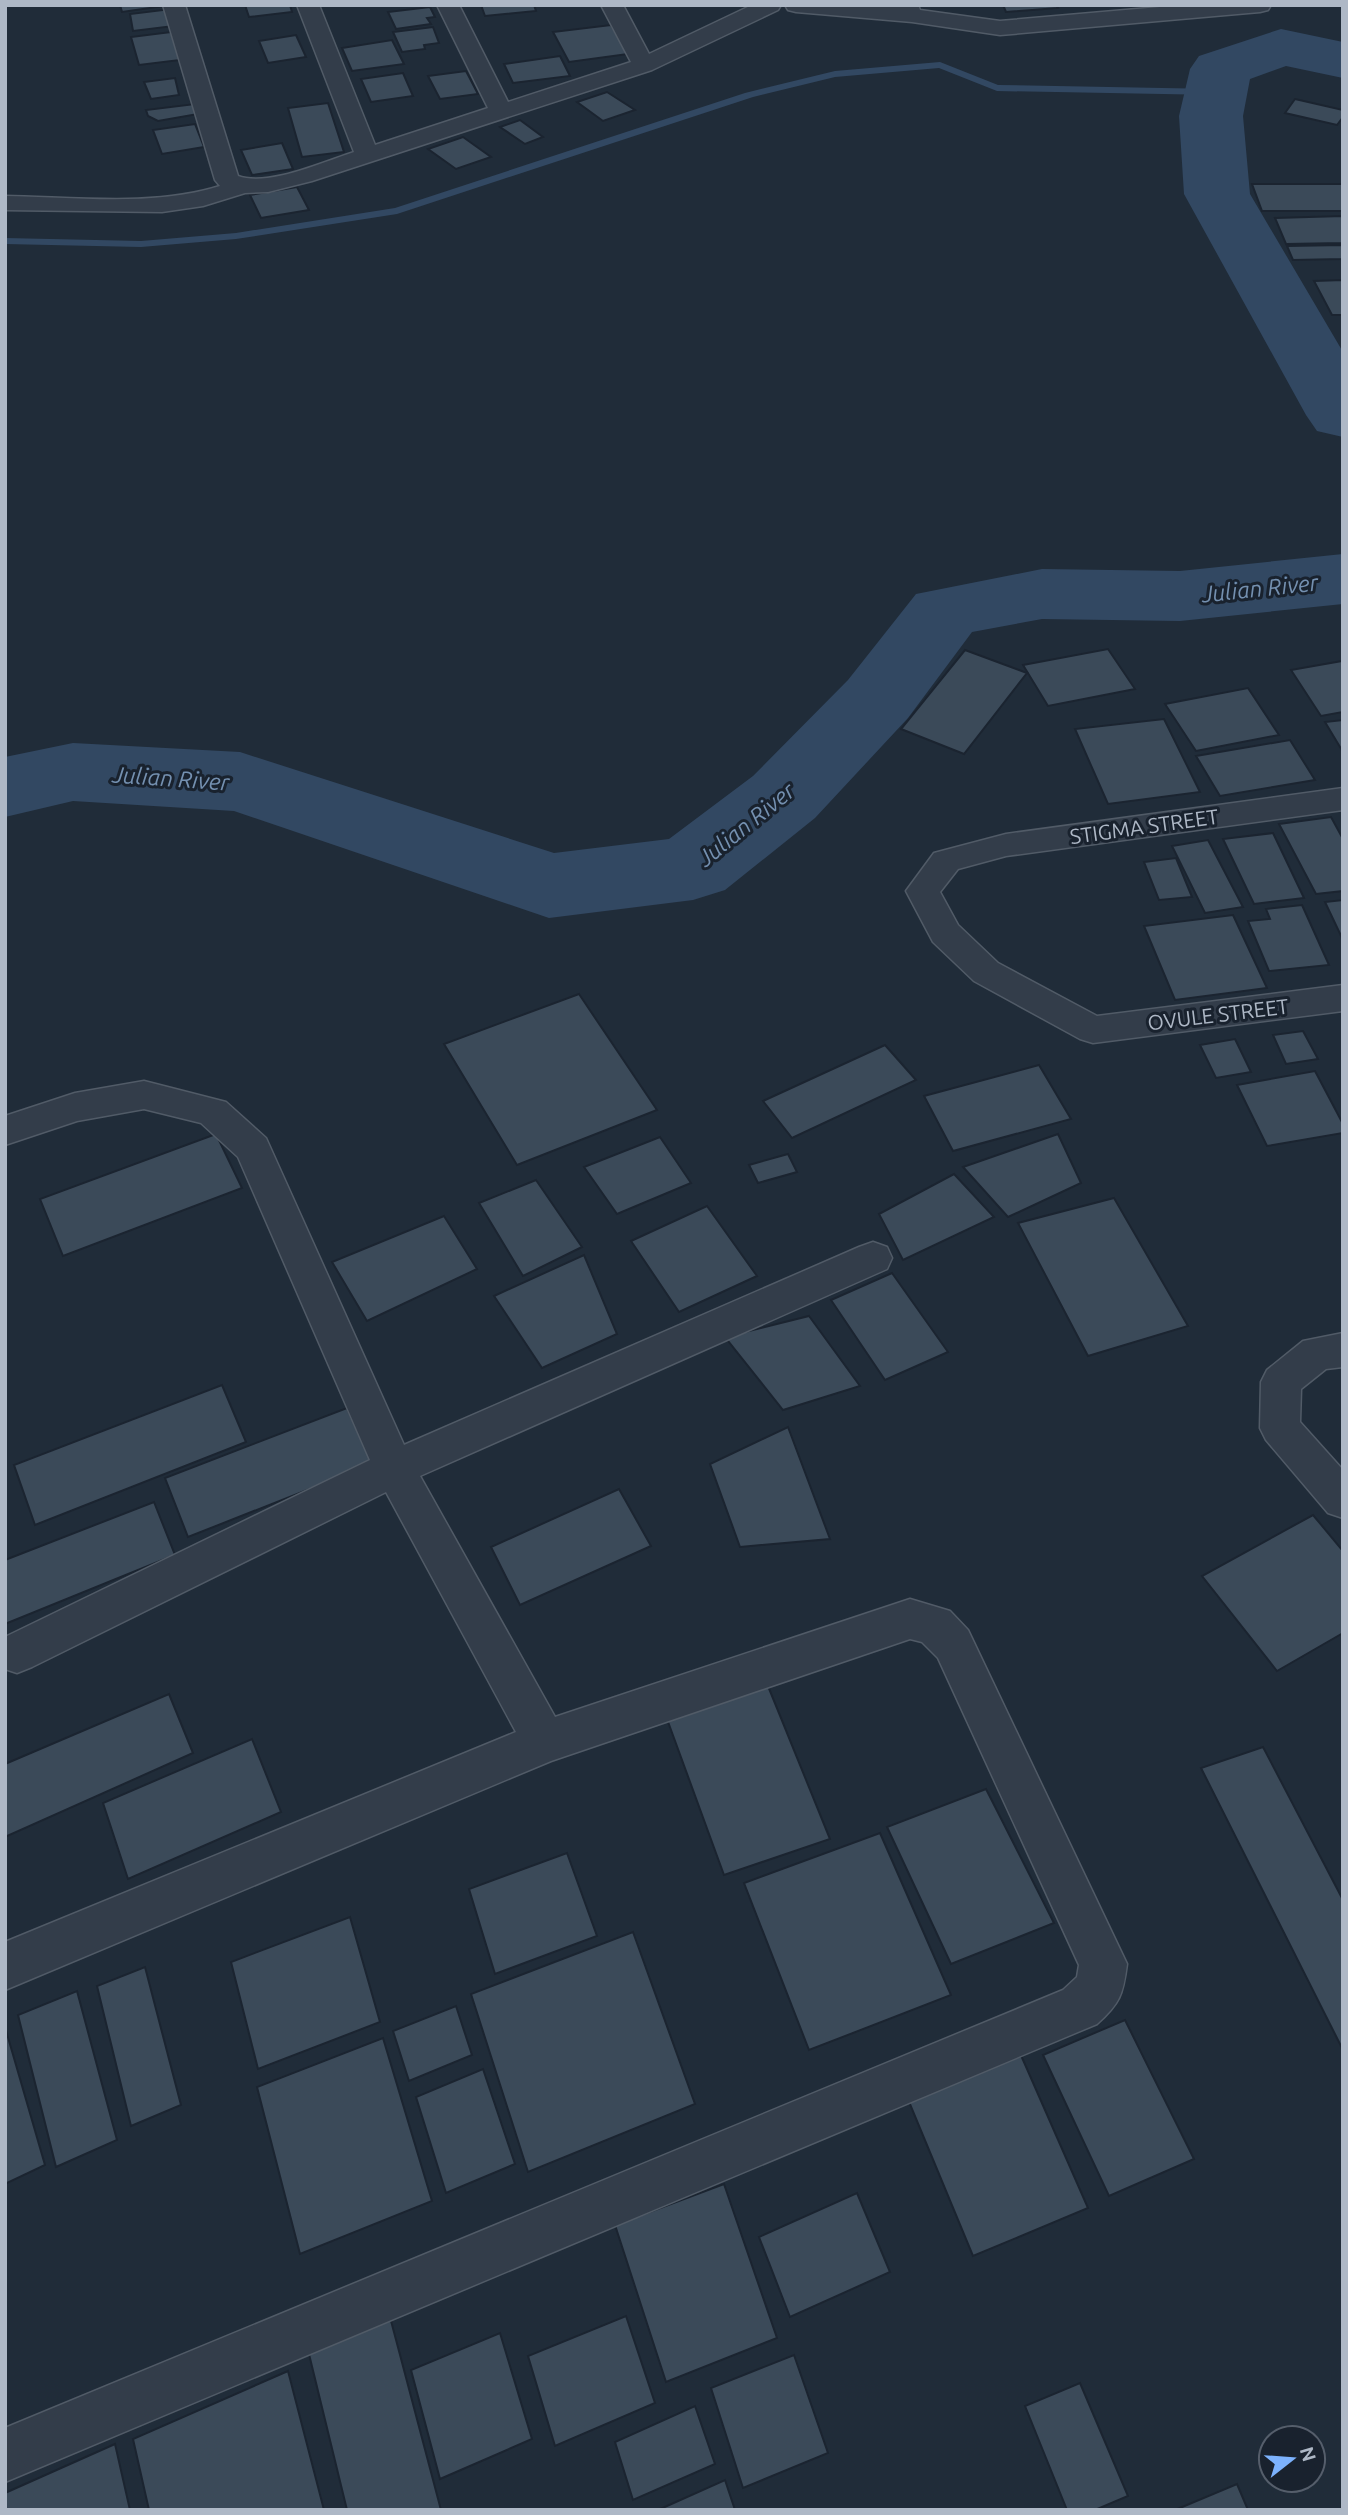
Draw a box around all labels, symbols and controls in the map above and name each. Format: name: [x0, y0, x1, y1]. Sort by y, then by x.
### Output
water label: Julian River: [1199, 569, 1321, 607]
water label: Julian River: [111, 761, 231, 795]
water label: Julian River: [692, 777, 800, 871]
street label: STIGMA STREET: [1068, 804, 1220, 848]
street label: OVULE STREET: [1146, 993, 1290, 1035]
north arrow: [1257, 2424, 1327, 2494]
text: N: [1296, 2444, 1321, 2464]

